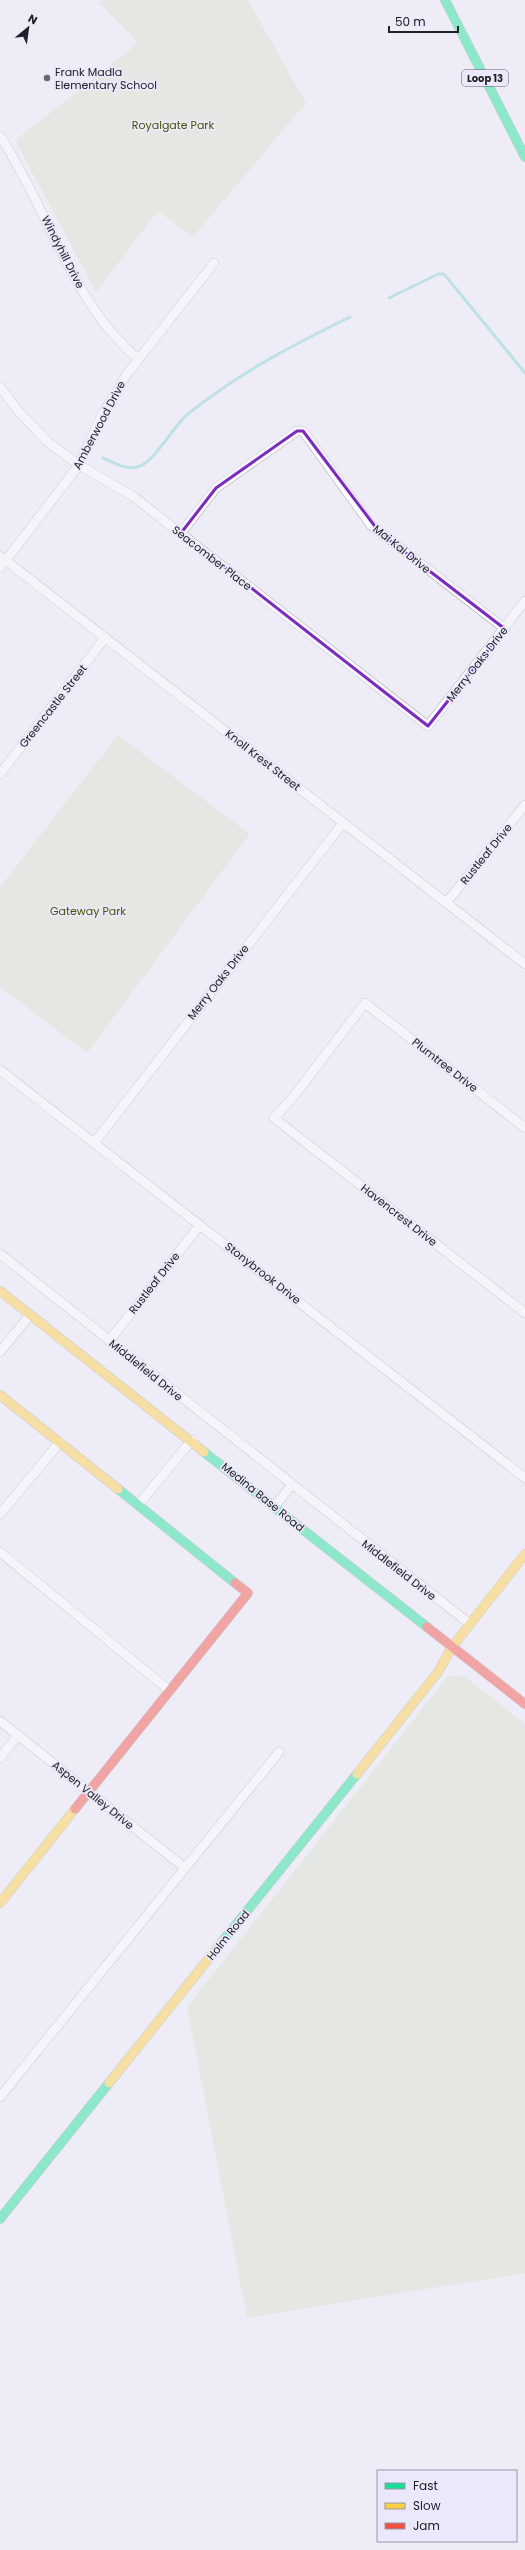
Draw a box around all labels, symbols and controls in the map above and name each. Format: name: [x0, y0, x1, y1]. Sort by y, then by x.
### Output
north arrow: [8, 8, 48, 48]
scale bar: [389, 8, 458, 34]
text: N: [25, 10, 40, 28]
text: 50 m: [395, 13, 426, 30]
place label: Frank Madla Elementary School: [55, 64, 157, 93]
road number: Loop 13: [462, 70, 508, 86]
marker: Frank Madla Elementary School: [42, 73, 52, 83]
park label: Royalgate Park: [132, 117, 214, 133]
street label: Windyhill Drive: [38, 213, 88, 291]
street label: Amberwood Drive: [69, 378, 129, 472]
street label: Mai Kai Drive: [370, 521, 434, 577]
street label: Seacomber Place: [169, 522, 255, 594]
street label: Merry Oaks Drive: [442, 623, 512, 705]
street label: Greencastle Street: [15, 661, 91, 751]
street label: Knoll Krest Street: [222, 726, 304, 794]
street label: Rustleaf Drive: [456, 820, 516, 888]
park label: Gateway Park: [50, 903, 126, 919]
street label: Merry Oaks Drive: [183, 941, 253, 1023]
street label: Plumtree Drive: [409, 1034, 481, 1096]
street label: Havencrest Drive: [357, 1180, 441, 1250]
street label: Stonybrook Drive: [222, 1238, 305, 1308]
street label: Rustleaf Drive: [125, 1249, 183, 1317]
street label: Middlefield Drive: [106, 1335, 186, 1405]
street label: Medina Base Road: [218, 1459, 308, 1535]
street label: Middlefield Drive: [358, 1536, 440, 1604]
street label: Aspen Valley Drive: [49, 1757, 137, 1833]
street label: Holm Road: [203, 1907, 253, 1963]
legend: [377, 2470, 517, 2542]
text: Fast: [413, 2477, 438, 2494]
text: Slow: [413, 2497, 441, 2514]
text: Jam: [413, 2517, 440, 2534]

